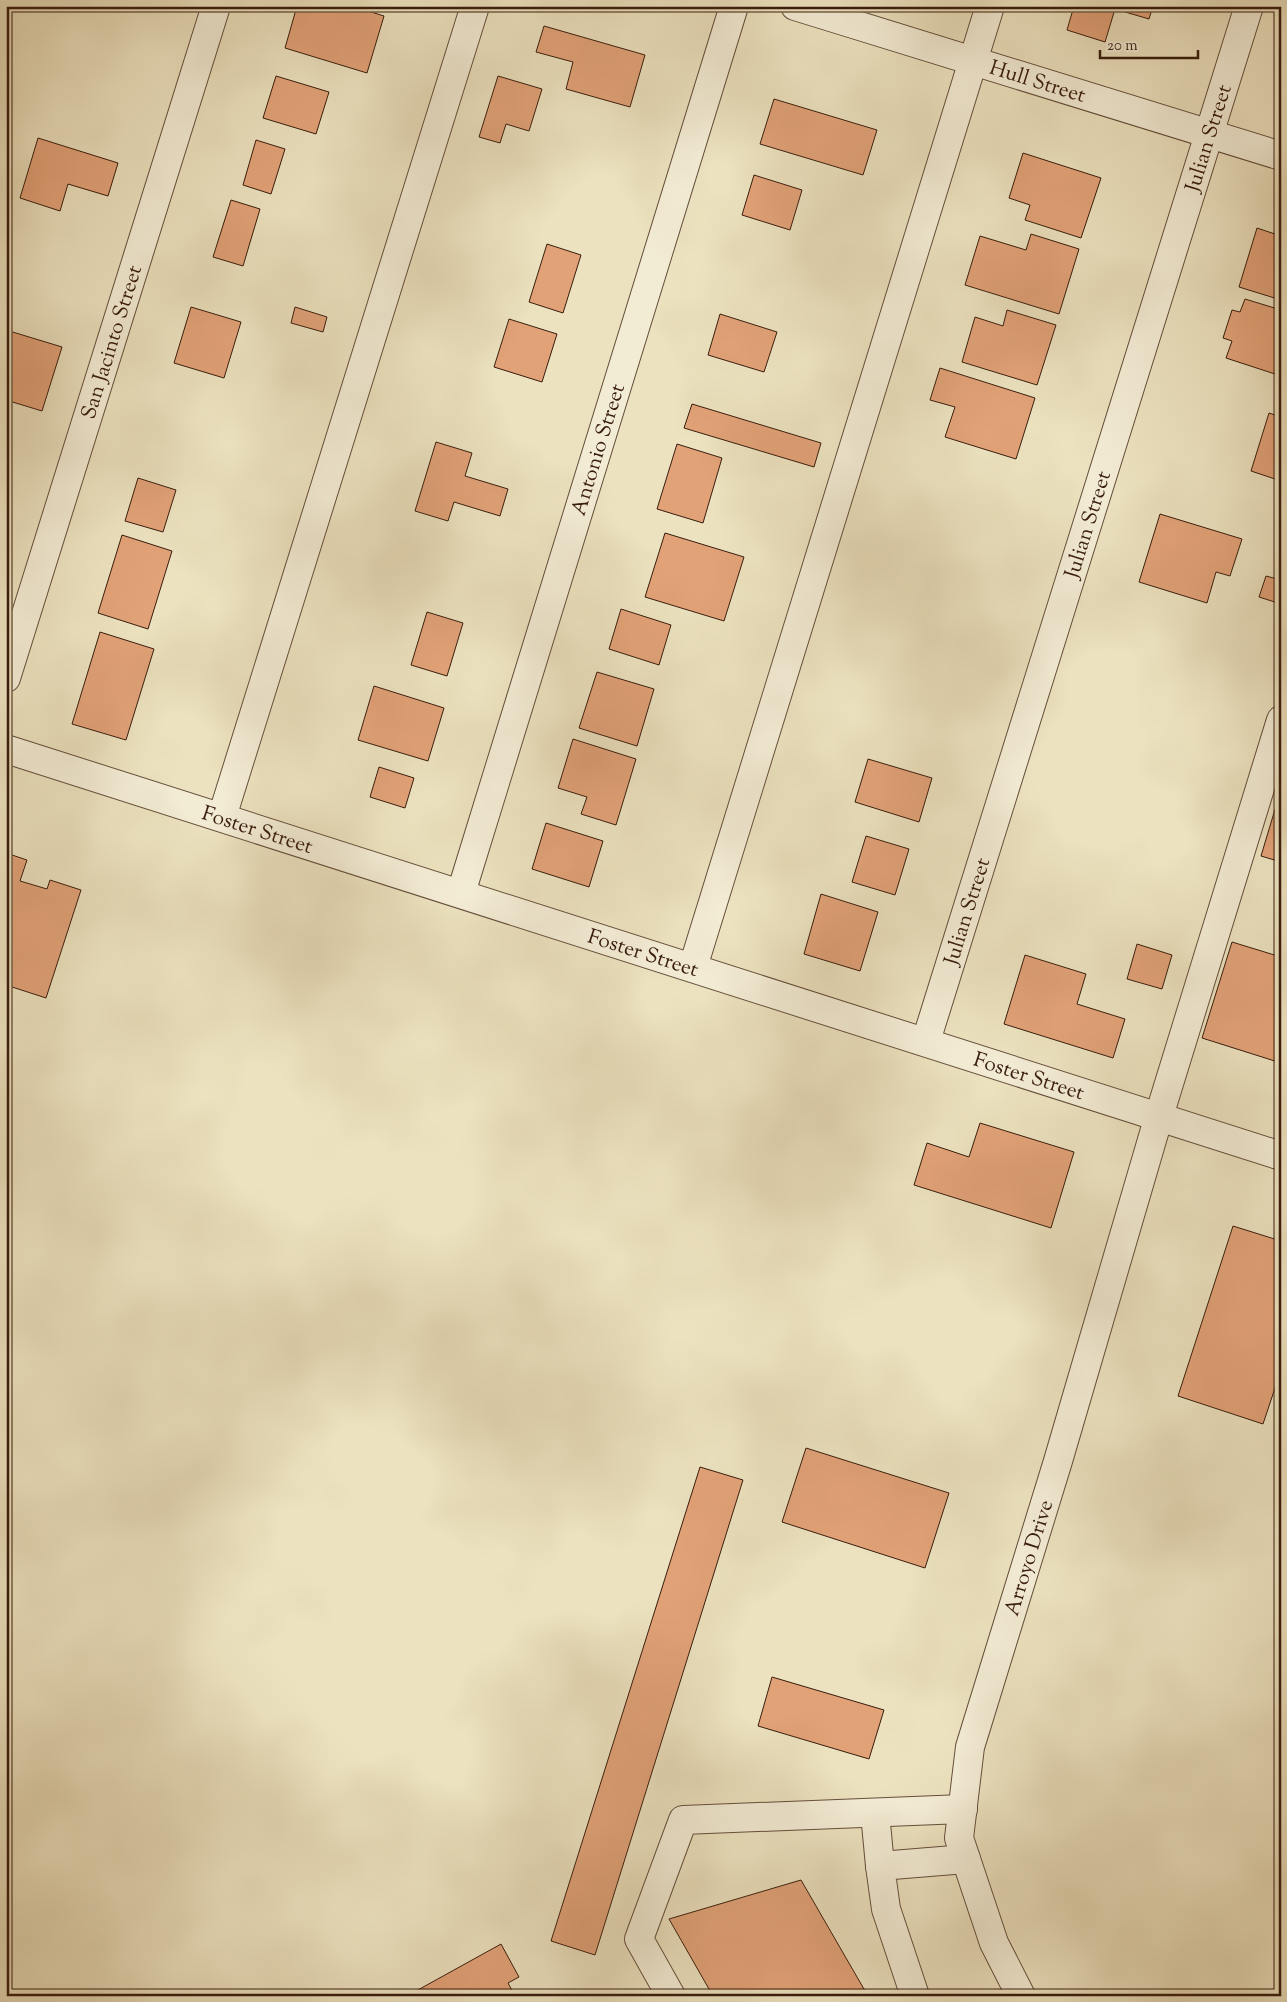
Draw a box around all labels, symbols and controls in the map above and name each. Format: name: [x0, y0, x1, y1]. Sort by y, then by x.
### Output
scale bar: [1100, 28, 1197, 60]
text: 20 m: [1107, 36, 1138, 57]
street label: Hull Street: [985, 54, 1089, 112]
street label: Julian Street: [1179, 81, 1241, 197]
street label: San Jacinto Street: [75, 262, 151, 423]
street label: Antonio Street: [565, 380, 634, 520]
street label: Julian Street: [1058, 468, 1120, 584]
street label: Foster Street: [198, 799, 316, 863]
street label: Julian Street: [937, 854, 999, 970]
street label: Foster Street: [584, 923, 702, 986]
street label: Foster Street: [969, 1046, 1088, 1109]
street label: Arroyo Drive: [998, 1496, 1062, 1620]

